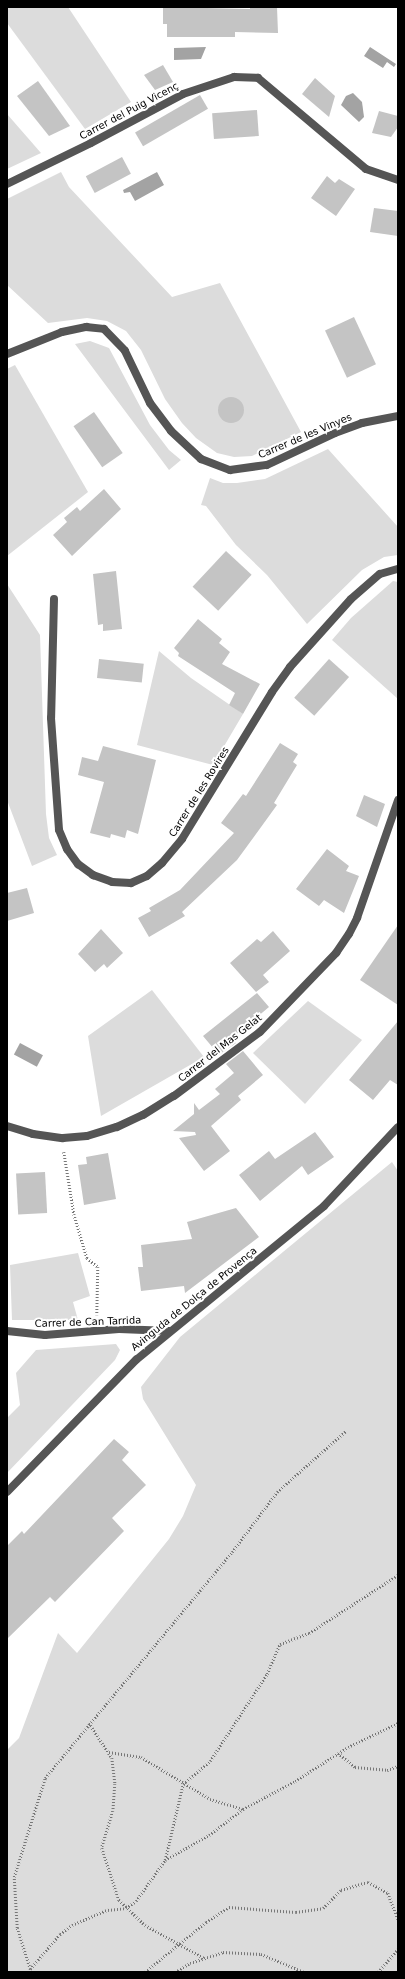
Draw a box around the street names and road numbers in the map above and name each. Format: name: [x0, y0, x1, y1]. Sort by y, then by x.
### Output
street label: Carrer del Puig Vicenç: [78, 80, 180, 142]
street label: Carrer de les Vinyes: [256, 411, 354, 461]
street label: Carrer de les Rovires: [166, 745, 232, 839]
street label: Carrer del Mas Gelat: [176, 1012, 264, 1084]
street label: Avinguda de Dolça de Provença: [129, 1245, 259, 1353]
street label: Carrer de Can Tarrida: [35, 1314, 141, 1330]

